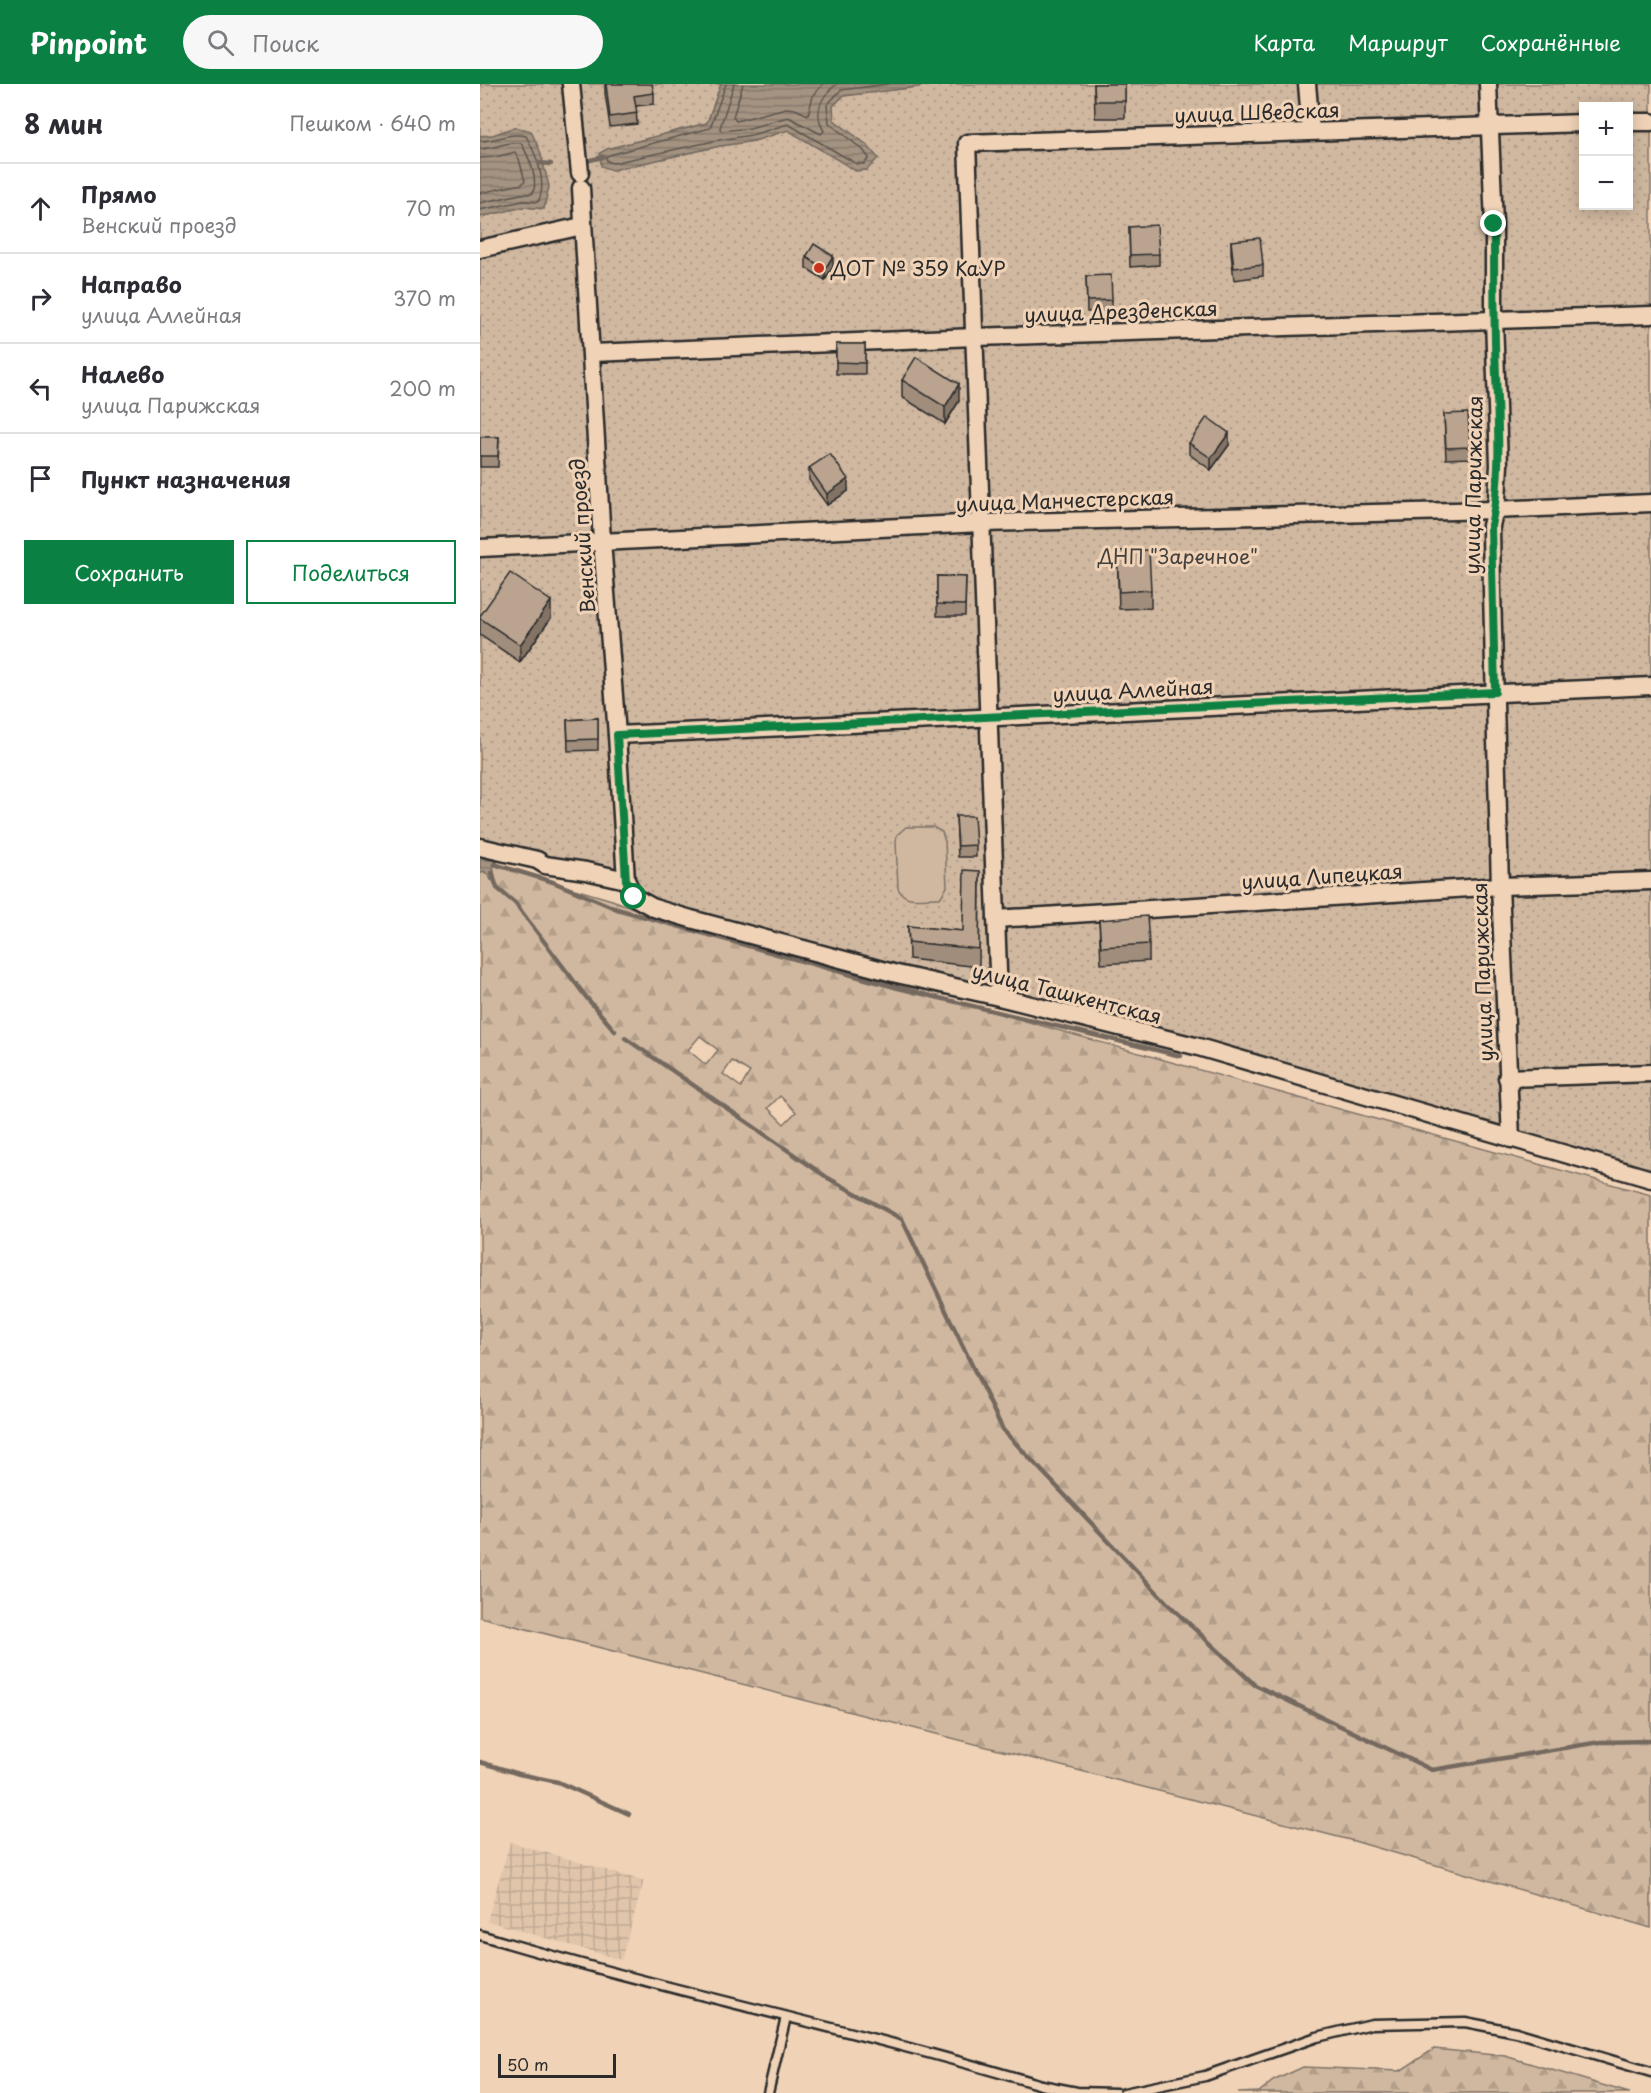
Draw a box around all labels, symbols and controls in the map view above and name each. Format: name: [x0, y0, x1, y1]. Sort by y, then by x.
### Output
search box: [183, 15, 603, 69]
text: Pinpoint: [30, 21, 147, 64]
icon: search: [204, 26, 237, 59]
text: Поиск: [252, 26, 319, 59]
text: Карта: [1254, 26, 1315, 58]
text: Маршрут: [1348, 26, 1448, 58]
text: Сохранённые: [1481, 26, 1621, 58]
street label: улица Шведская: [1174, 94, 1340, 130]
map controls: [1579, 102, 1633, 210]
button: +: [1579, 102, 1633, 156]
text: 8 мин: [24, 104, 103, 143]
text: Пешком · 640 m: [290, 108, 456, 138]
button: −: [1579, 156, 1633, 210]
text: Прямо: [81, 177, 156, 210]
icon: ahead: [24, 192, 57, 225]
text: 70 m: [406, 193, 456, 223]
text: Венский проезд: [81, 210, 237, 240]
route end: [1480, 210, 1506, 236]
place label: ДОТ № 359 КаУР: [830, 253, 1006, 283]
marker: ДОТ № 359 КаУР: [812, 261, 826, 275]
text: Направо: [81, 267, 182, 300]
icon: right: [24, 282, 57, 315]
text: 370 m: [393, 283, 456, 313]
street label: улица Дрезденская: [1024, 293, 1218, 329]
text: улица Аллейная: [81, 300, 242, 330]
text: Налево: [81, 357, 164, 390]
icon: left: [24, 372, 57, 405]
text: 200 m: [389, 373, 456, 403]
text: улица Парижская: [81, 390, 260, 420]
street label: улица Парижская: [1456, 395, 1490, 575]
street label: Венский проезд: [562, 457, 602, 615]
icon: arrive: [24, 462, 57, 495]
text: Пункт назначения: [81, 462, 291, 495]
street label: улица Манчестерская: [955, 481, 1175, 519]
button: Сохранить: [24, 540, 234, 604]
button: Поделиться: [246, 540, 456, 604]
park label: ДНП "Заречное": [1097, 541, 1258, 571]
street label: улица Аллейная: [1052, 671, 1214, 709]
street label: улица Липецкая: [1240, 855, 1404, 897]
street label: улица Парижская: [1464, 882, 1500, 1062]
route start: [620, 883, 646, 909]
street label: улица Ташкентская: [969, 955, 1165, 1031]
scale bar: [498, 2051, 616, 2078]
text: 50 m: [507, 2052, 548, 2076]

